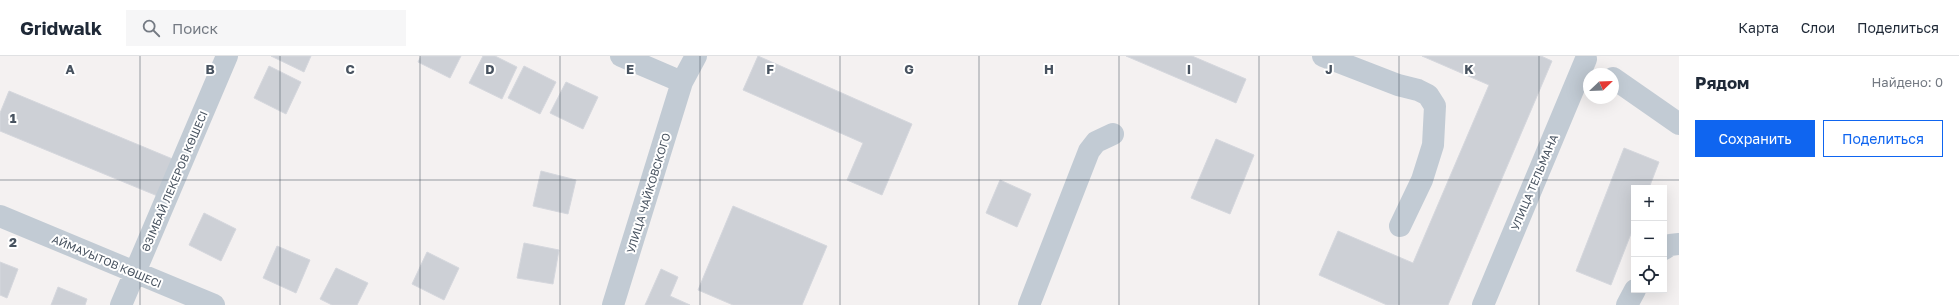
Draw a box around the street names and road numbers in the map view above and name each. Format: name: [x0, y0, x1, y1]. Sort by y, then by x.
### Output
street label: ӘЗІМБАЙ ЛЕКЕРОВ КӨШЕСІ: [138, 109, 210, 253]
street label: УЛИЦА ЧАЙКОВСКОГО: [624, 131, 672, 255]
street label: УЛИЦА ТЕЛЬМАНА: [1508, 131, 1560, 232]
street label: АЙМАУЫТОВ КӨШЕСІ: [50, 232, 164, 290]

